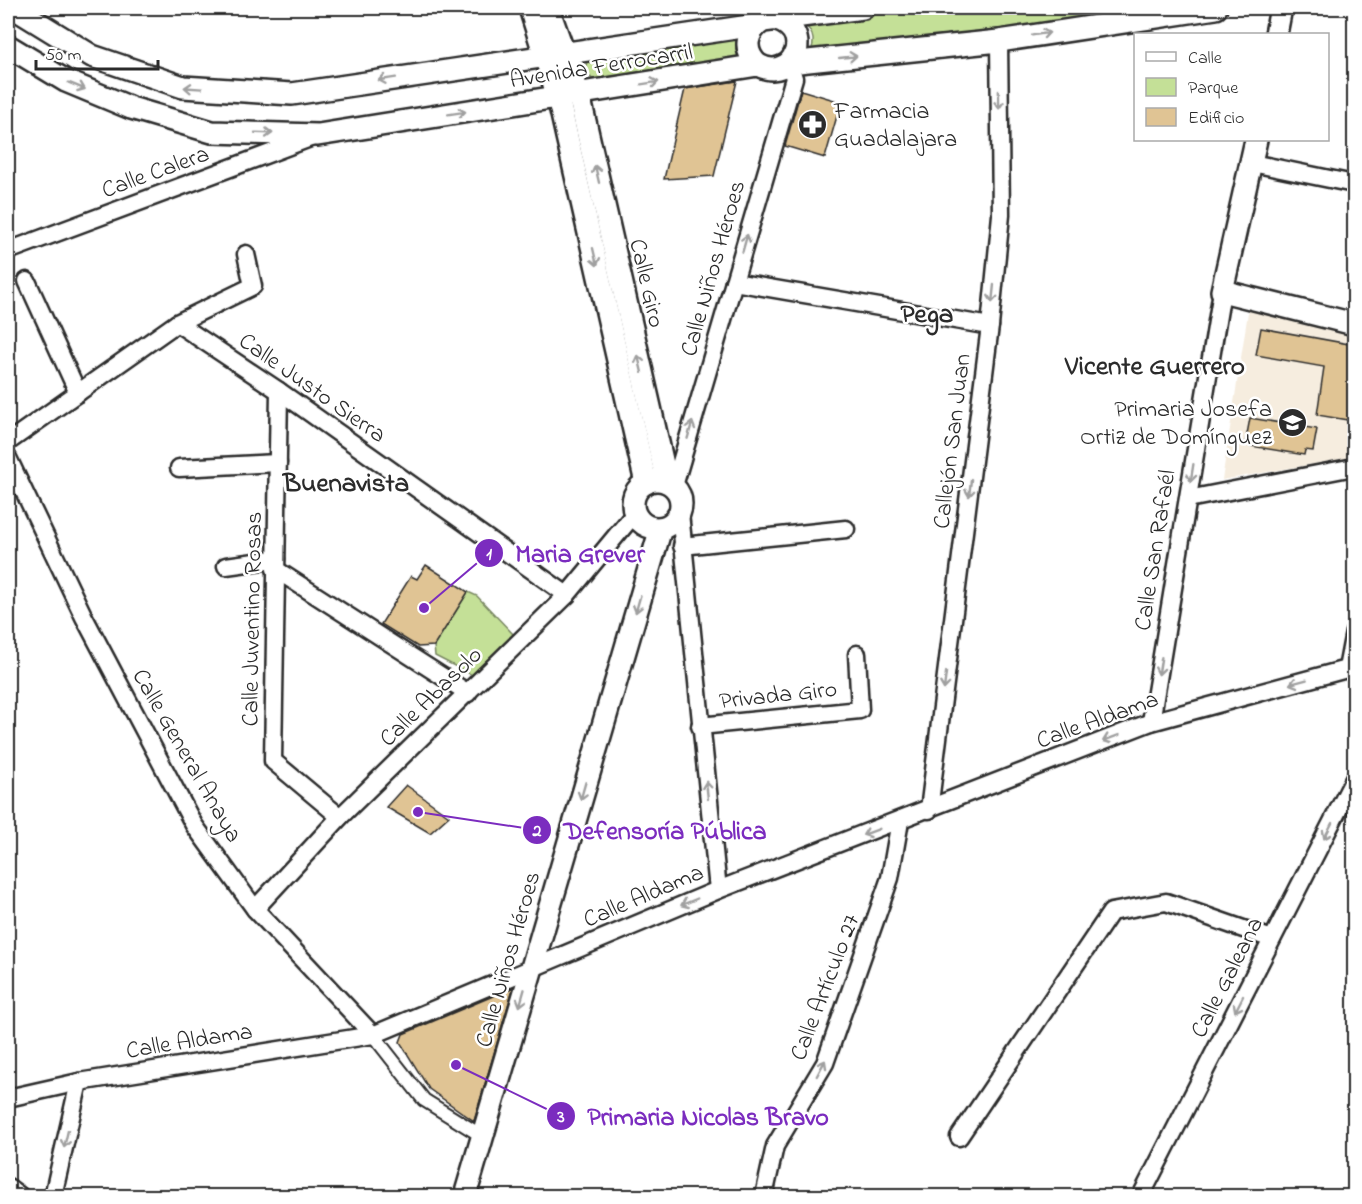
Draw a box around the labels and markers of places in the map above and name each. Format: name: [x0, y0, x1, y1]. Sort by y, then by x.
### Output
place label: Farmacia Guadalajara: [833, 95, 957, 158]
pharmacy icon: Farmacia Guadalajara: [797, 108, 829, 140]
place label: Primaria Josefa Ortiz de Domínguez: [1080, 393, 1273, 456]
school or university icon: Primaria Josefa Ortiz de Domínguez: [1277, 406, 1309, 438]
callout: Maria Grever: [474, 531, 657, 575]
callout: Defensoría Pública: [522, 808, 779, 852]
callout: Primaria Nicolas Bravo: [546, 1094, 841, 1138]

